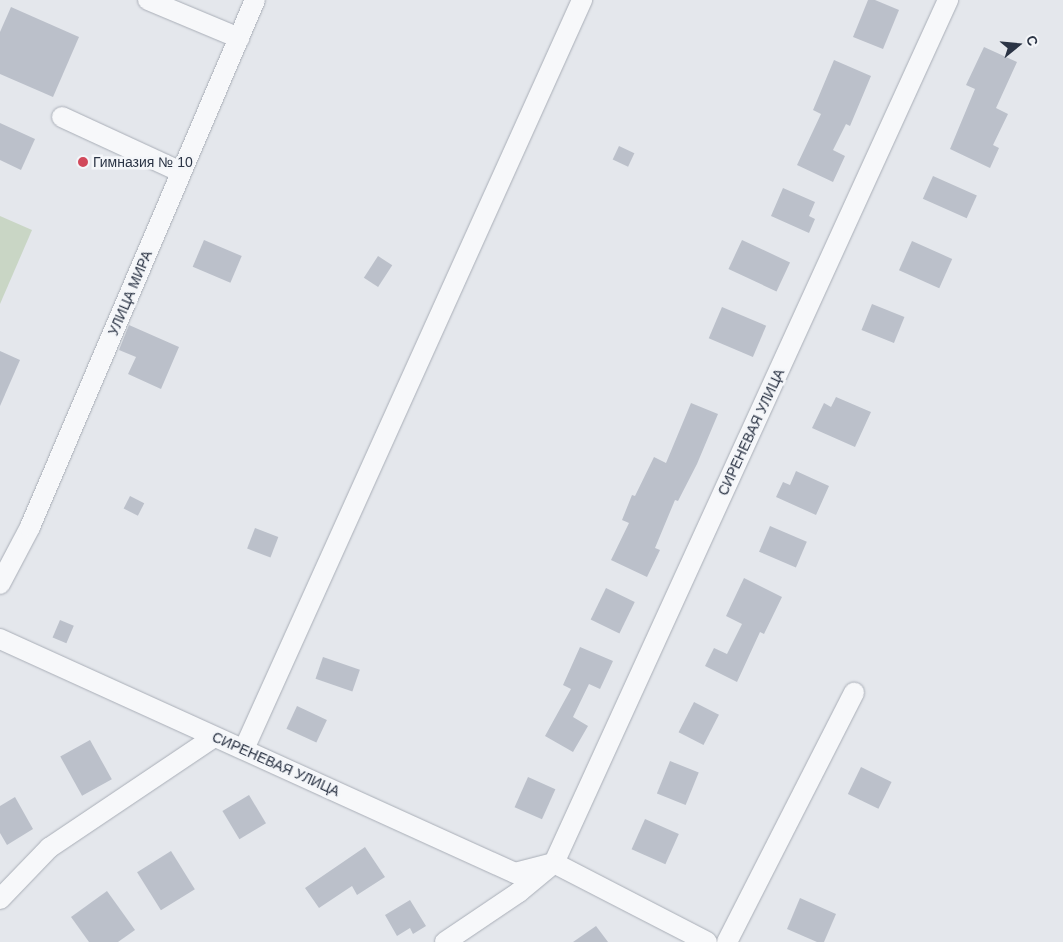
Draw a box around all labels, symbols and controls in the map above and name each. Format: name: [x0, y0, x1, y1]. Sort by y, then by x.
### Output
north arrow: [993, 20, 1043, 70]
text: С: [1023, 33, 1041, 48]
place label: Гимназия № 10: [93, 154, 193, 170]
marker: Гимназия № 10: [77, 156, 89, 168]
street label: УЛИЦА МИРА: [105, 248, 155, 338]
street label: СИРЕНЕВАЯ УЛИЦА: [714, 366, 788, 498]
street label: СИРЕНЕВАЯ УЛИЦА: [210, 728, 342, 800]

